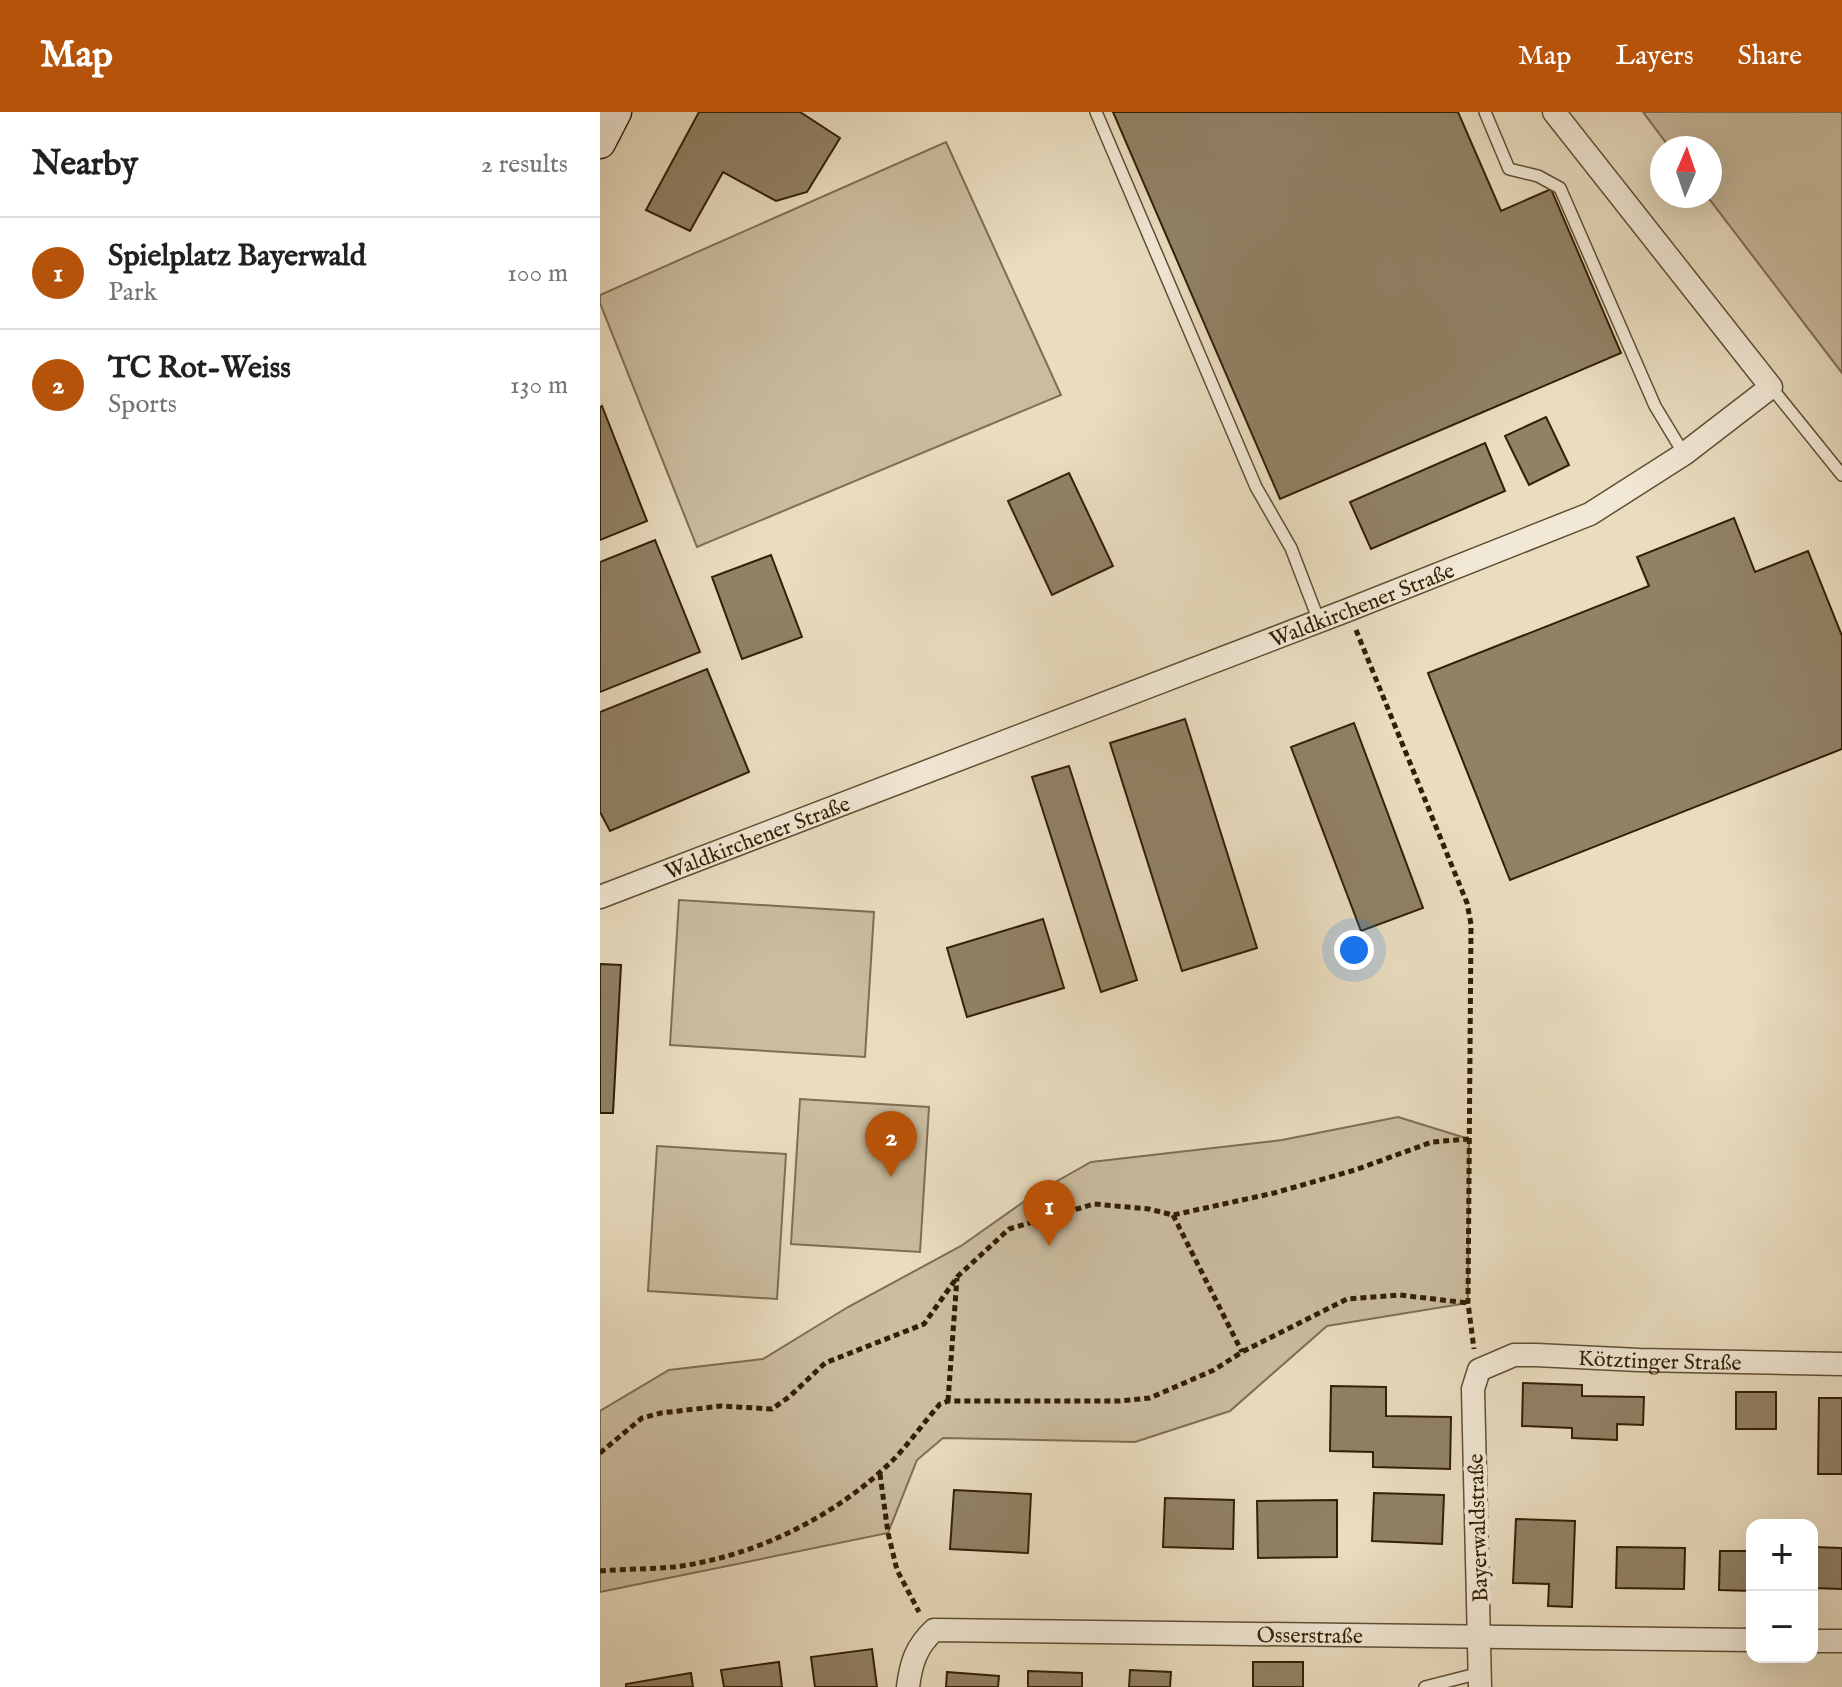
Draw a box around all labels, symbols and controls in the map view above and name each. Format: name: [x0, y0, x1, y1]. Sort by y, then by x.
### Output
text: Map: [40, 32, 113, 80]
text: Map: [1518, 39, 1571, 74]
text: Layers: [1615, 39, 1694, 74]
text: Share: [1738, 39, 1802, 74]
north arrow: [1650, 136, 1722, 208]
text: Nearby: [32, 143, 138, 186]
text: 2 results: [481, 148, 568, 181]
text: Spielplatz Bayerwald: [108, 238, 366, 276]
text: 1: [53, 257, 63, 290]
text: 100 m: [507, 257, 568, 290]
text: Park: [108, 276, 157, 309]
text: TC Rot-Weiss: [108, 350, 291, 388]
text: 2: [52, 369, 64, 402]
text: 130 m: [510, 369, 568, 402]
text: Sports: [108, 388, 177, 421]
street label: Waldkirchener Straße: [1266, 557, 1459, 655]
street label: Waldkirchener Straße: [661, 790, 854, 887]
your location: [1334, 930, 1374, 970]
pin: 2: [865, 1111, 917, 1177]
pin: 1: [1023, 1180, 1075, 1246]
street label: Kötztinger Straße: [1577, 1345, 1742, 1378]
street label: Bayerwaldstraße: [1462, 1453, 1496, 1603]
map controls: [1746, 1519, 1818, 1663]
button: +: [1746, 1519, 1818, 1591]
button: −: [1746, 1591, 1818, 1663]
street label: Osserstraße: [1256, 1622, 1363, 1651]

